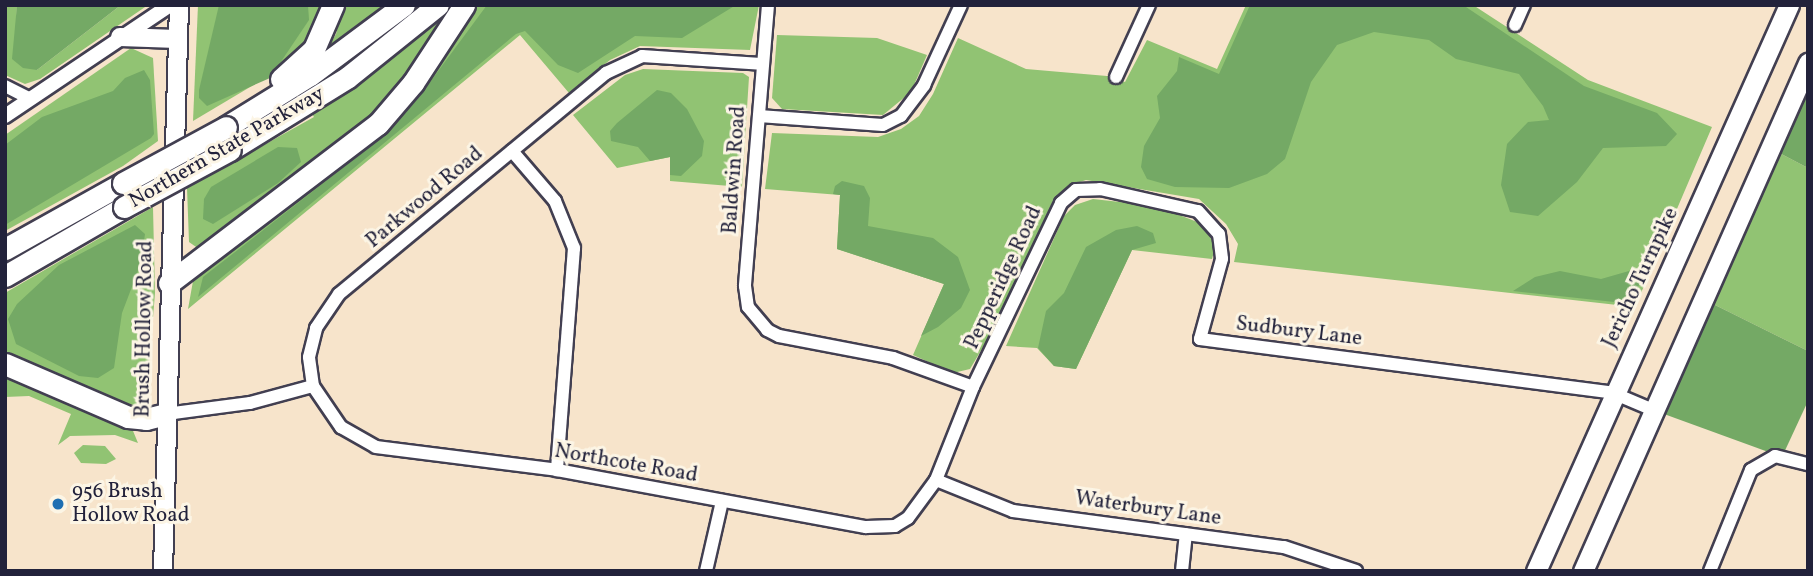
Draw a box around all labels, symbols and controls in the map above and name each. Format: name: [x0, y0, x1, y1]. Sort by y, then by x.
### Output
street label: Northern State Parkway: [125, 82, 329, 214]
street label: Baldwin Road: [718, 105, 752, 235]
street label: Parkwood Road: [361, 142, 489, 254]
street label: Pepperidge Road: [960, 202, 1048, 354]
street label: Jericho Turnpike: [1597, 204, 1685, 352]
street label: Brush Hollow Road: [131, 240, 159, 418]
street label: Sudbury Lane: [1234, 312, 1364, 352]
street label: Northcote Road: [553, 439, 699, 489]
place label: 956 Brush Hollow Road: [72, 479, 190, 529]
street label: Waterbury Lane: [1073, 486, 1223, 532]
marker: 956 Brush Hollow Road: [50, 496, 66, 512]

